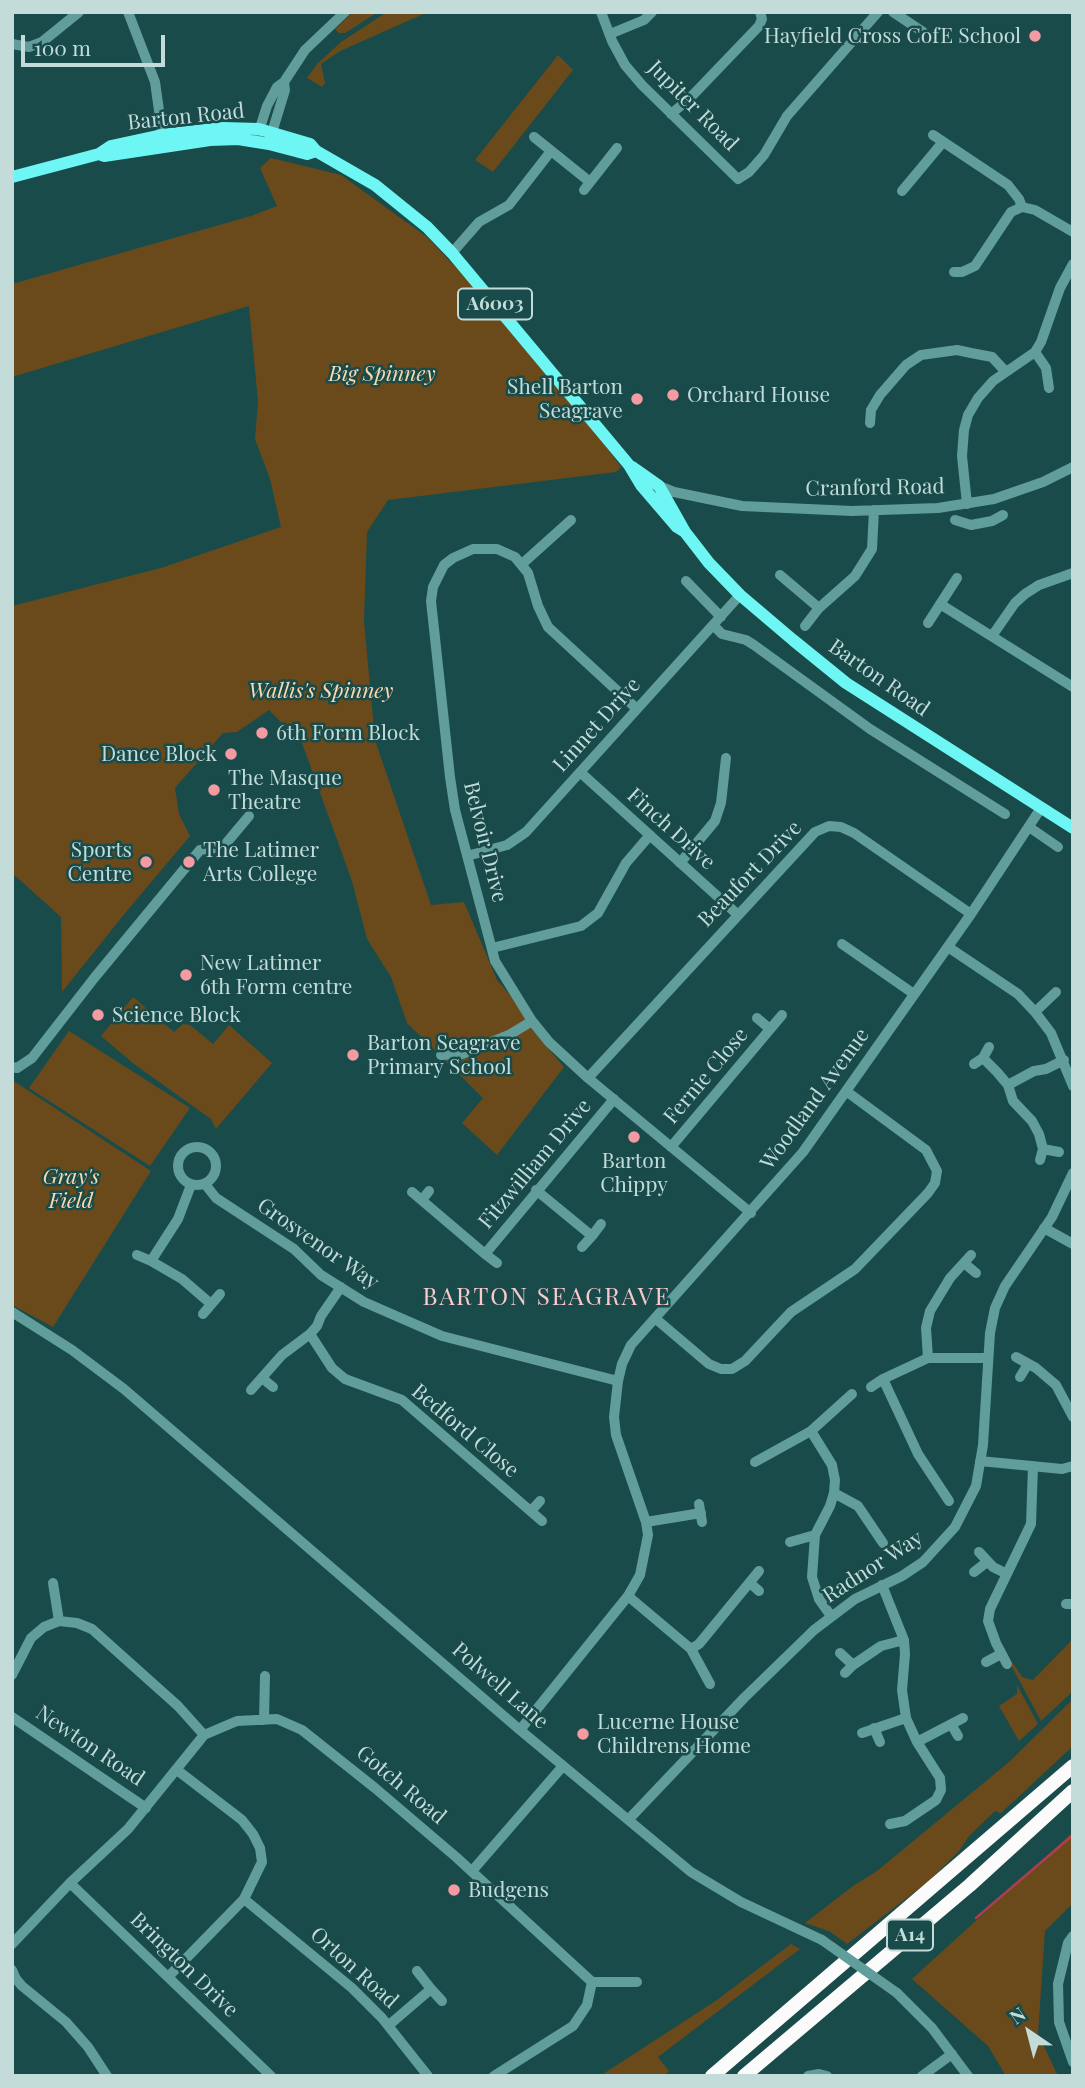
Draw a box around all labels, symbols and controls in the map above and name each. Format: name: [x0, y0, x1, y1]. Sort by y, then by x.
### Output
scale bar: [24, 21, 168, 65]
place label: Hayfield Cross CofE School: [764, 23, 1021, 49]
marker: Hayfield Cross CofE School: [1027, 28, 1043, 44]
text: 100 m: [34, 33, 91, 61]
street label: Jupiter Road: [643, 56, 743, 156]
street label: Barton Road: [126, 98, 246, 136]
road number: A6003: [458, 288, 532, 320]
park label: Big Spinney: [328, 361, 436, 387]
place label: Shell Barton Seagrave: [507, 374, 623, 424]
place label: Orchard House: [687, 382, 830, 408]
marker: Orchard House: [665, 387, 681, 403]
marker: Shell Barton Seagrave: [629, 391, 645, 407]
street label: Cranford Road: [805, 474, 945, 502]
street label: Barton Road: [824, 634, 934, 722]
street label: Linnet Drive: [548, 673, 646, 777]
park label: Wallis's Spinney: [249, 678, 393, 704]
place label: 6th Form Block: [276, 720, 420, 746]
marker: 6th Form Block: [254, 725, 270, 741]
place label: Dance Block: [101, 741, 217, 767]
marker: Dance Block: [223, 746, 239, 762]
place label: The Masque Theatre: [228, 765, 342, 815]
street label: Belvoir Drive: [458, 779, 512, 905]
marker: The Masque Theatre: [206, 782, 222, 798]
street label: Finch Drive: [622, 783, 720, 875]
street label: Beaufort Drive: [693, 816, 807, 932]
place label: Sports Centre: [67, 837, 132, 887]
place label: The Latimer Arts College: [203, 837, 319, 887]
marker: Sports Centre: [138, 854, 154, 870]
marker: The Latimer Arts College: [181, 854, 197, 870]
place label: New Latimer 6th Form centre: [200, 950, 352, 1000]
marker: New Latimer 6th Form centre: [178, 967, 194, 983]
place label: Science Block: [112, 1002, 241, 1028]
marker: Science Block: [90, 1007, 106, 1023]
street label: Fernie Close: [659, 1023, 753, 1129]
street label: Woodland Avenue: [755, 1023, 875, 1175]
place label: Barton Seagrave Primary School: [367, 1030, 521, 1080]
marker: Barton Seagrave Primary School: [345, 1047, 361, 1063]
street label: Fitzwilliam Drive: [473, 1094, 597, 1234]
marker: Barton Chippy: [626, 1129, 642, 1145]
place label: Barton Chippy: [600, 1148, 668, 1198]
park label: Gray's Field: [43, 1164, 99, 1214]
street label: Grosvenor Way: [252, 1193, 384, 1295]
district label: BARTON SEAGRAVE: [424, 1284, 670, 1312]
street label: Bedford Close: [406, 1379, 524, 1483]
street label: Radnor Way: [818, 1525, 928, 1609]
street label: Polwell Lane: [447, 1637, 553, 1735]
street label: Newton Road: [31, 1700, 149, 1792]
place label: Lucerne House Childrens Home: [597, 1709, 751, 1759]
marker: Lucerne House Childrens Home: [575, 1726, 591, 1742]
street label: Gotch Road: [351, 1740, 451, 1830]
place label: Budgens: [468, 1877, 549, 1903]
marker: Budgens: [446, 1882, 462, 1898]
street label: Brington Drive: [125, 1907, 243, 2023]
road number: A14: [887, 1920, 933, 1951]
street label: Orton Road: [305, 1922, 403, 2014]
north arrow: [994, 1997, 1064, 2067]
text: N: [1004, 2000, 1030, 2029]

